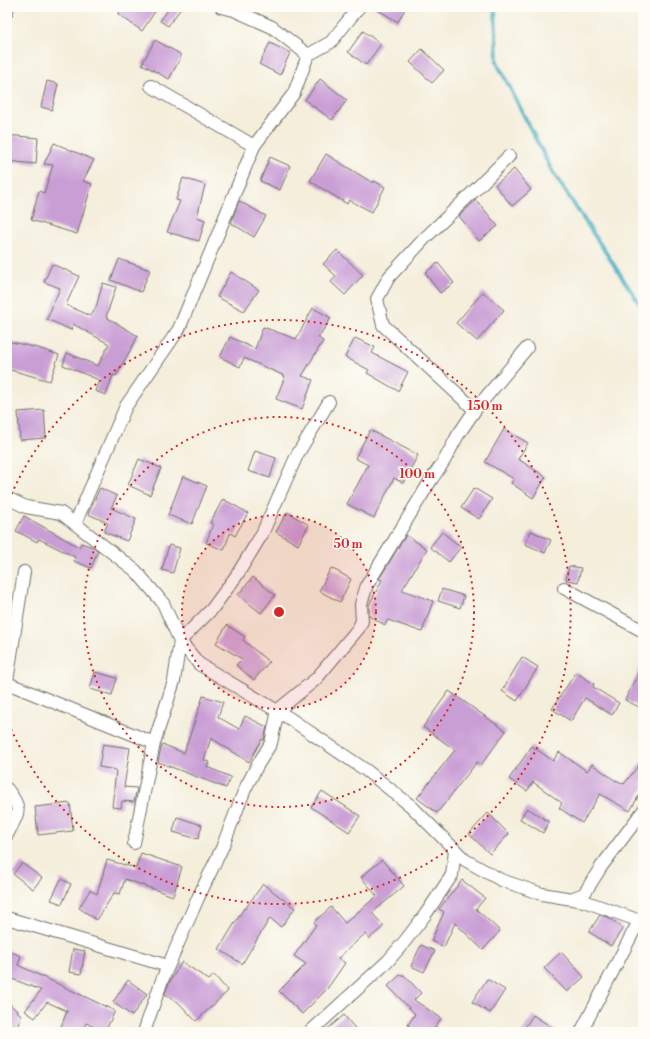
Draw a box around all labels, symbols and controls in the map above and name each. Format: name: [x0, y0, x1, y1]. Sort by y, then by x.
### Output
text: 150 m: [468, 399, 502, 414]
text: 100 m: [399, 467, 435, 482]
text: 50 m: [333, 537, 363, 552]
centre of rings: [272, 605, 286, 619]

